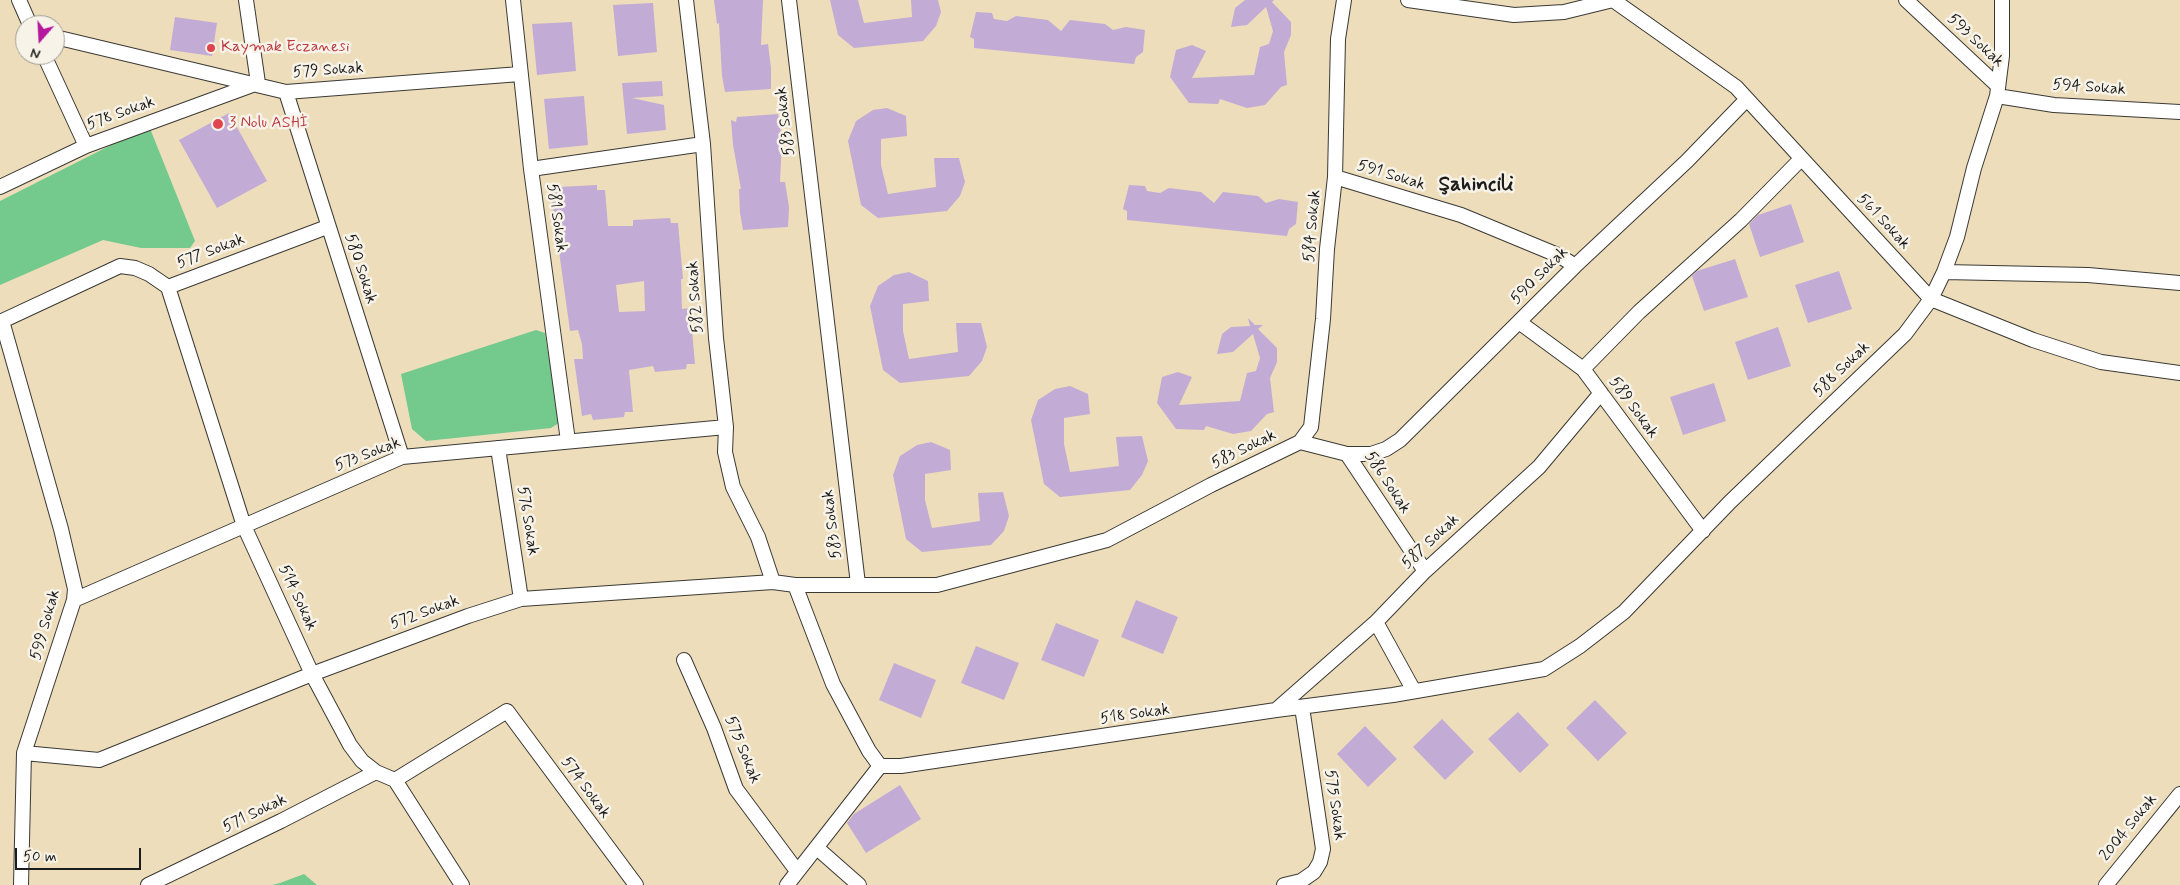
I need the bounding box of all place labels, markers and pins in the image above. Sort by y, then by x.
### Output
place label: Kaymak Eczanesi [221,38,350,58]
marker: Kaymak Eczanesi [205,42,217,54]
place label: 3 Nolu ASHİ [229,114,308,134]
marker: 3 Nolu ASHİ [211,117,225,131]

